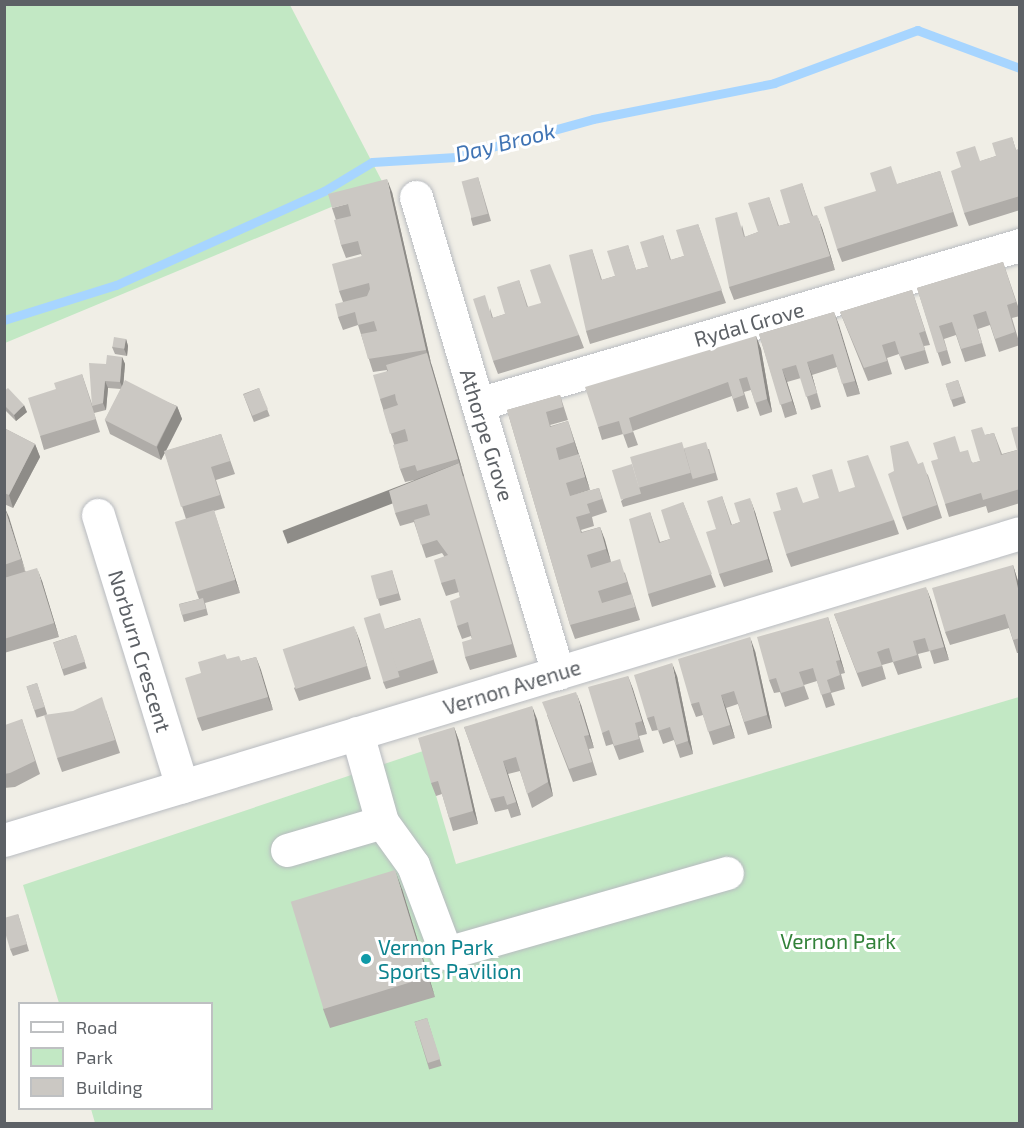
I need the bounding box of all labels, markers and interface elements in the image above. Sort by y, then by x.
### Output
water label: Day Brook [452,117,558,167]
street label: Rydal Grove [691,296,807,352]
street label: Athorpe Grove [455,366,519,504]
street label: Norburn Crescent [103,567,177,735]
street label: Vernon Avenue [440,654,584,720]
park label: Vernon Park [780,928,896,954]
place label: Vernon Park Sports Pavilion [378,934,521,984]
marker: Vernon Park Sports Pavilion [359,952,373,966]
legend [18,1002,213,1110]
text: Road [76,1016,117,1038]
text: Park [76,1046,113,1068]
text: Building [76,1076,143,1098]

